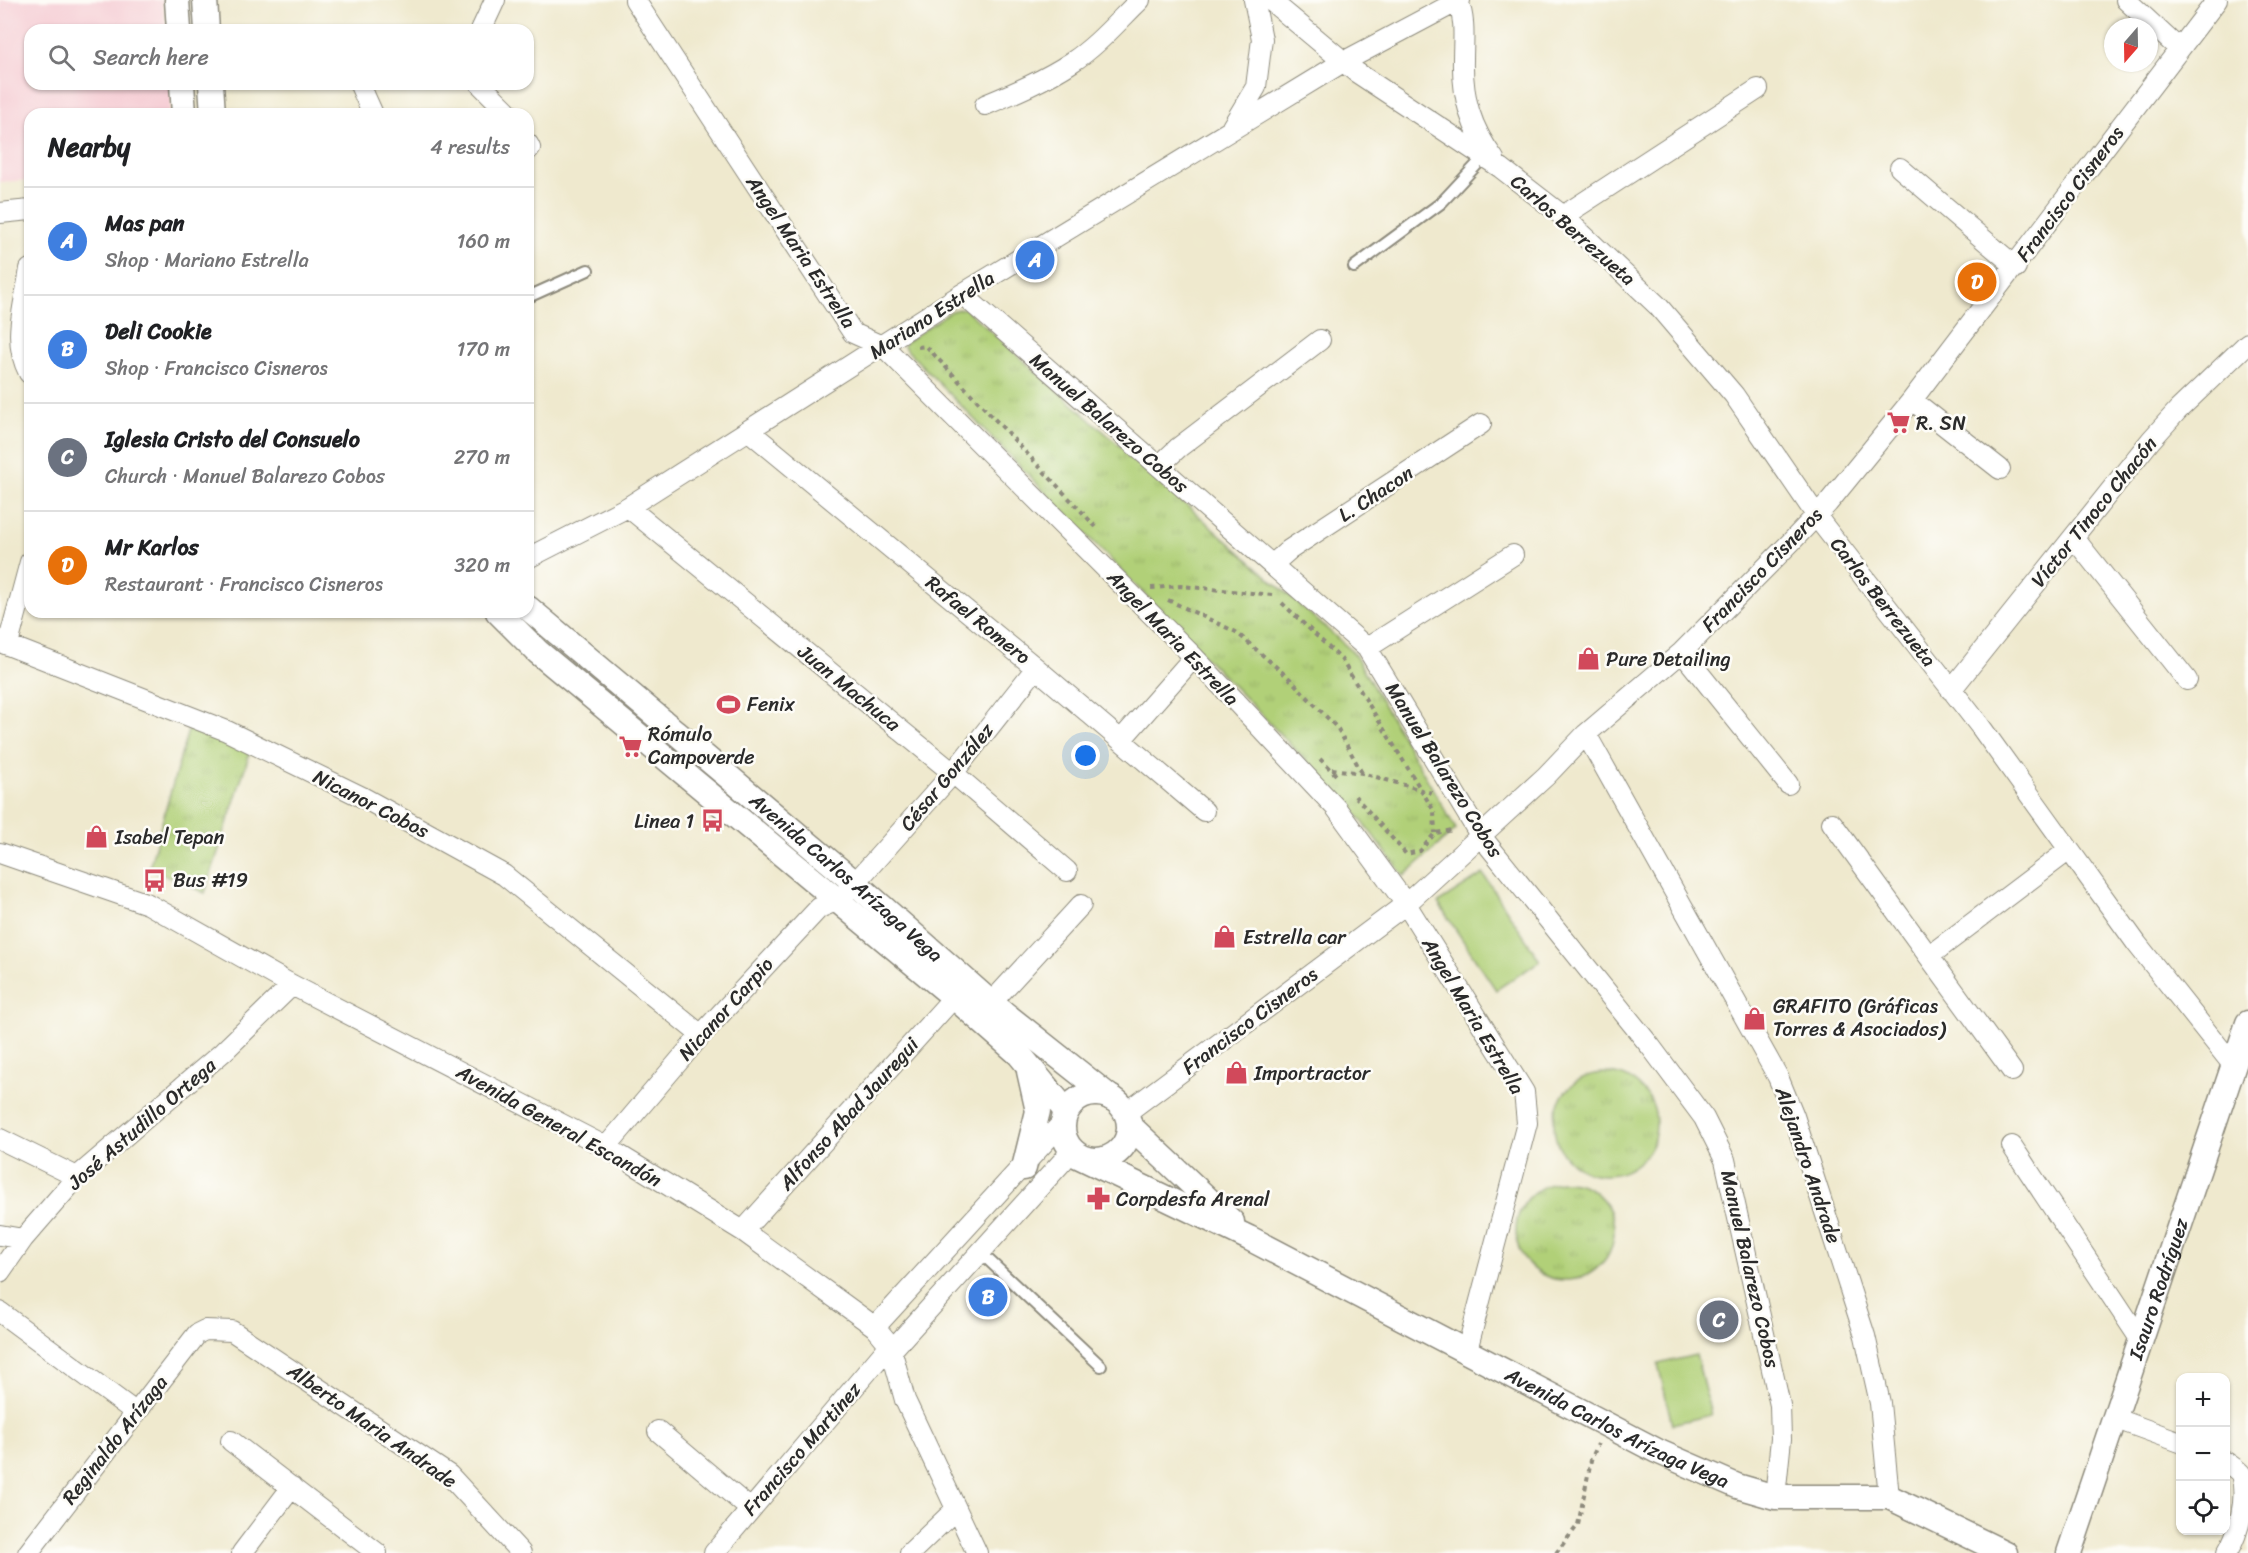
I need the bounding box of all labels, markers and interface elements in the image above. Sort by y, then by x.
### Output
north arrow [2104,18,2158,72]
search box [24,24,534,90]
text: Search here [93,38,209,77]
icon: search [45,41,78,74]
street label: Francisco Cisneros [2007,118,2134,270]
text: Nearby [48,124,130,170]
text: 4 results [430,130,510,165]
street label: Carlos Berrezueta [1502,165,1644,295]
street label: Angel Maria Estrella [736,167,865,336]
text: Mas pan [105,204,184,243]
text: A [61,224,74,259]
text: 160 m [457,224,510,259]
pin: A [1016,238,1054,282]
text: Shop · Mariano Estrella [105,243,309,278]
pin: D [1958,260,1996,304]
street label: Mariano Estrella [862,261,1002,369]
text: Deli Cookie [105,312,212,351]
text: B [61,332,74,367]
text: 170 m [457,332,510,367]
street label: Manuel Balarezo Cobos [1021,344,1197,503]
text: Shop · Francisco Cisneros [105,351,328,386]
place label: R. SN [1916,406,1966,441]
supermarket icon: R. SN [1885,410,1911,436]
text: Iglesia Cristo del Consuelo [105,420,360,459]
street label: Víctor Tinoco Chacón [2022,428,2166,595]
text: C [61,440,74,475]
text: 270 m [454,440,510,475]
street label: L. Chacon [1331,456,1421,532]
text: Church · Manuel Balarezo Cobos [105,459,385,494]
street label: Francisco Cisneros [1693,499,1832,641]
text: Mr Karlos [105,528,199,567]
street label: Carlos Berrezueta [1821,529,1945,675]
text: D [62,548,73,583]
text: 320 m [454,548,510,583]
street label: Angel Maria Estrella [1098,561,1248,714]
street label: Rafael Romero [917,566,1039,674]
text: Restaurant · Francisco Cisneros [105,567,383,602]
street label: Juan Machuca [789,635,909,741]
place label: Pure Detailing [1606,642,1731,677]
shop icon: Pure Detailing [1575,646,1601,672]
street label: Manuel Balarezo Cobos [1376,675,1513,866]
place label: Fenix [747,687,795,722]
sports icon: Fenix [716,691,742,717]
street label: César González [891,714,1004,839]
place label: Rómulo Campoverde [648,717,755,775]
supermarket icon: Rómulo Campoverde [617,733,643,759]
your location [1071,741,1100,770]
street label: Nicanor Cobos [307,760,436,849]
street label: Avenida Carlos Arízaga Vega [741,783,951,971]
place label: Linea 1 [634,804,694,839]
bus stop icon: Linea 1 [699,808,725,834]
place label: Isabel Tepan [114,820,225,855]
shop icon: Isabel Tepan [84,824,110,850]
place label: Bus #19 [173,863,248,898]
bus stop icon: Bus #19 [142,867,168,893]
place label: Estrella car [1243,920,1347,955]
shop icon: Estrella car [1212,924,1238,950]
street label: Angel Maria Estrella [1411,930,1534,1102]
street label: Nicanor Carpio [669,949,783,1069]
street label: Francisco Cisneros [1174,957,1326,1084]
place label: GRAFITO (Gráficas Torres & Asociados) [1773,989,1946,1047]
shop icon: GRAFITO (Gráficas Torres & Asociados) [1742,1005,1768,1031]
street label: Alfonso Abad Jauregui [769,1028,929,1200]
street label: José Astudillo Ortega [59,1048,225,1200]
street label: Avenida General Escandón [449,1054,668,1197]
place label: Importractor [1253,1056,1372,1091]
shop icon: Importractor [1223,1060,1249,1086]
street label: Alejandro Andrade [1764,1081,1851,1248]
street label: Manuel Balarezo Cobos [1716,1168,1784,1370]
place label: Corpdesfa Arenal [1116,1182,1271,1217]
pharmacy icon: Corpdesfa Arenal [1085,1186,1111,1212]
street label: Isauro Rodríguez [2118,1213,2199,1365]
pin: B [968,1274,1008,1320]
pin: C [1700,1298,1738,1342]
street label: Alberto Maria Andrade [279,1353,464,1498]
street label: Avenida Carlos Arízaga Vega [1498,1357,1735,1498]
street label: Reginaldo Arízaga [53,1367,177,1513]
map controls [2176,1373,2230,1535]
button: + [2176,1373,2230,1427]
street label: Francisco Martinez [734,1374,871,1524]
button: − [2176,1427,2230,1481]
button: locate [2176,1481,2230,1535]

